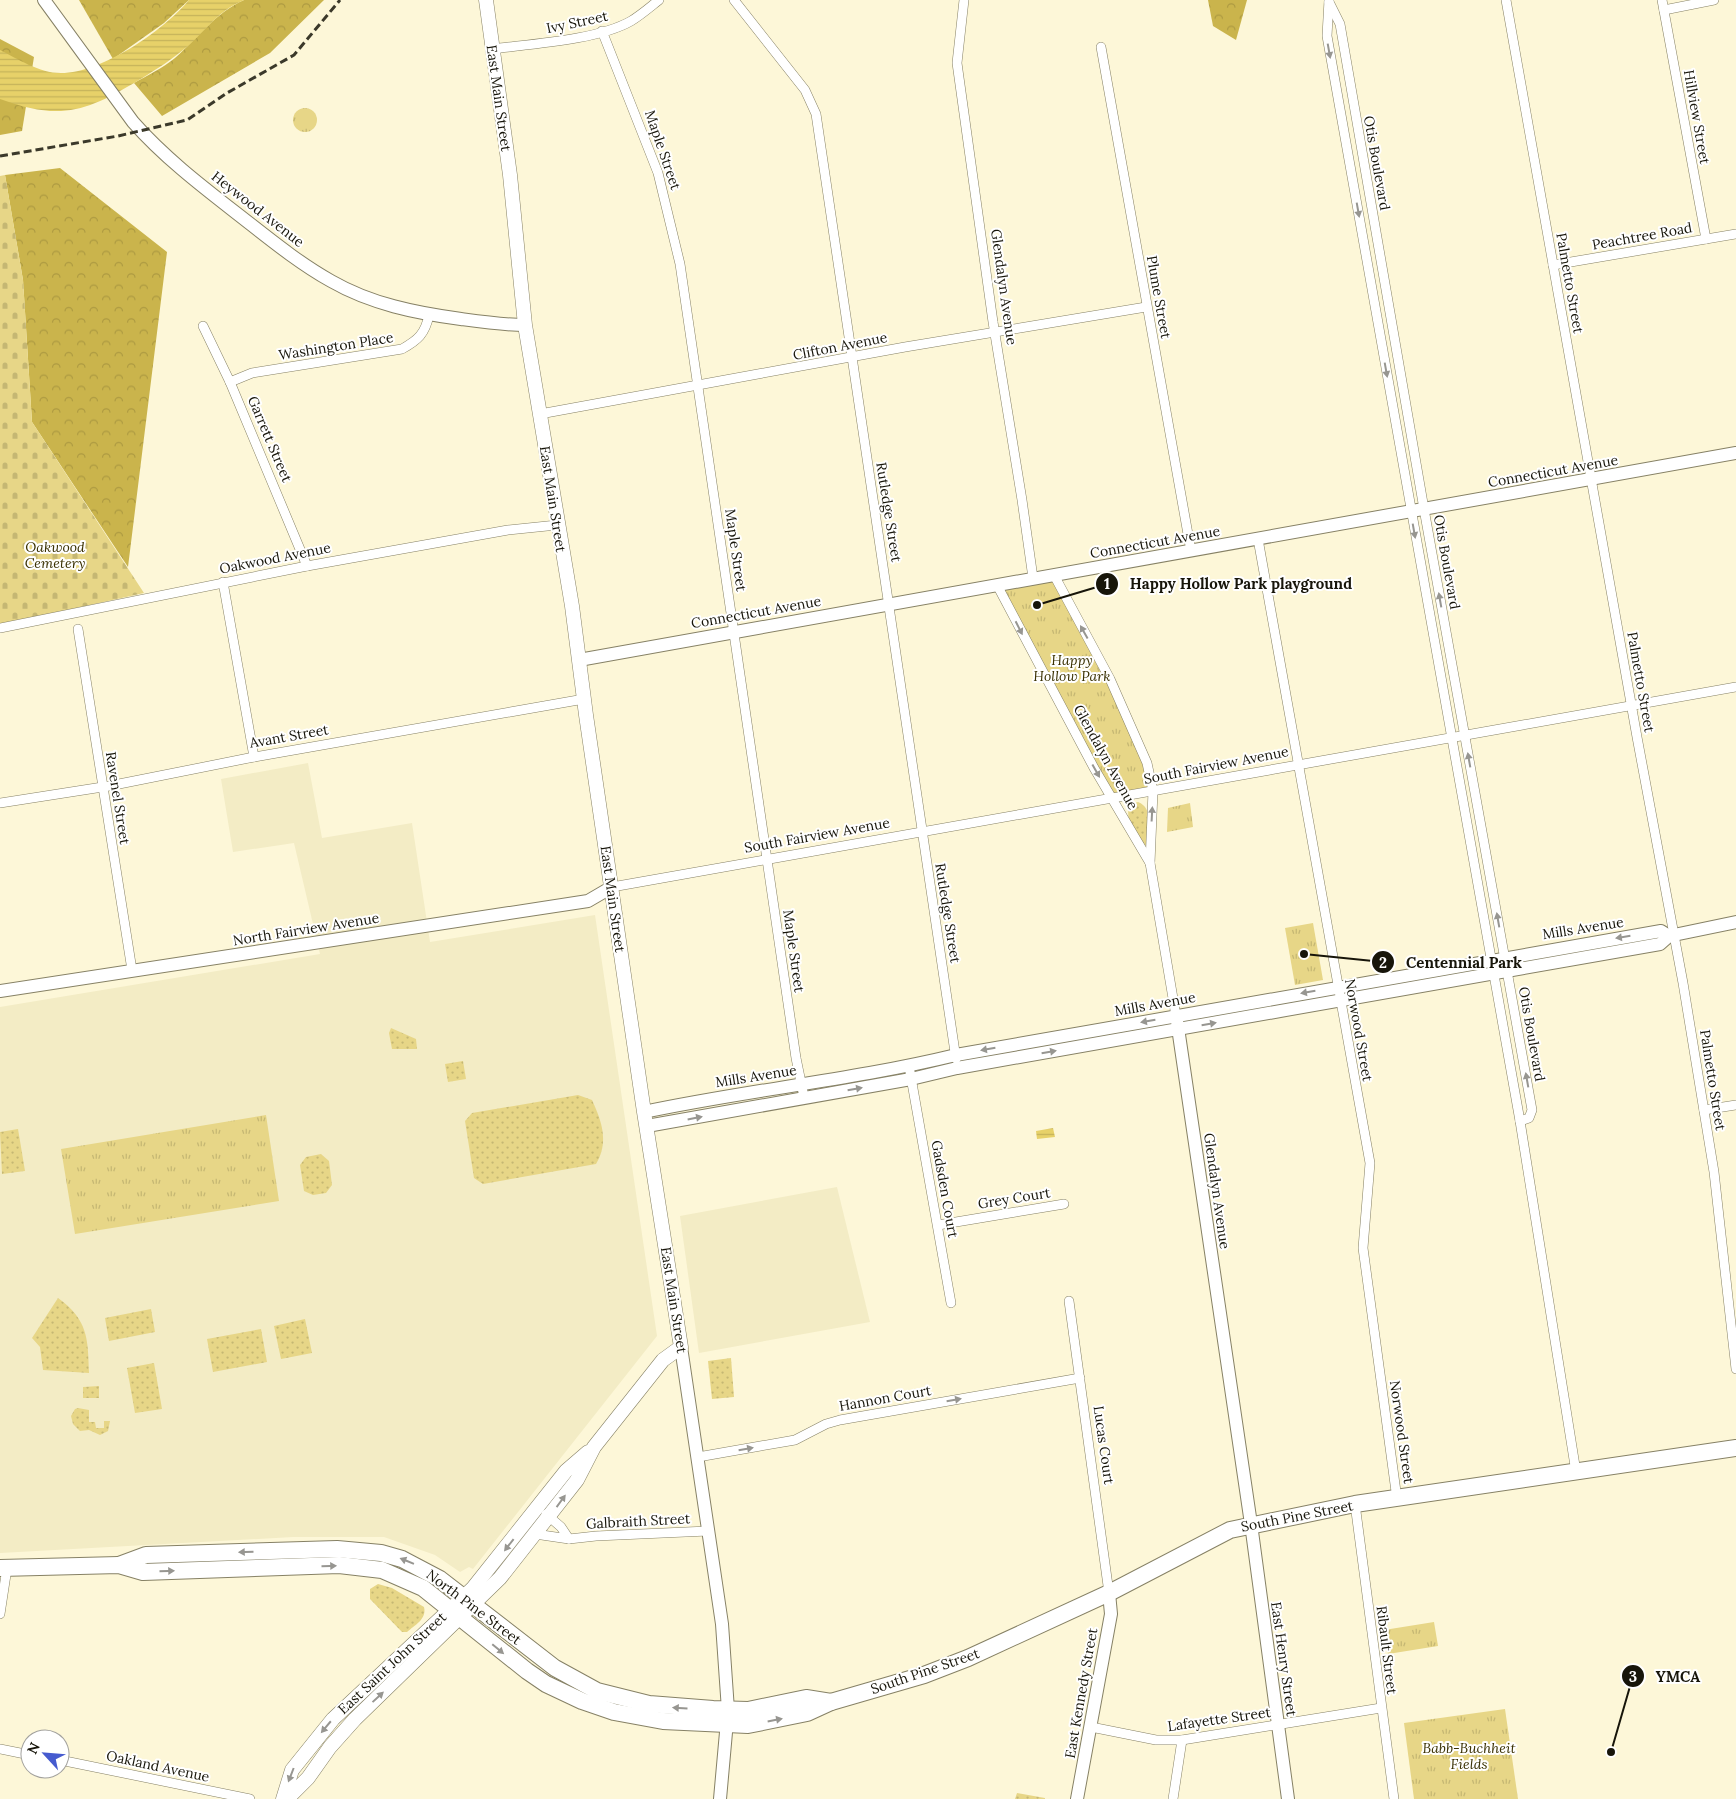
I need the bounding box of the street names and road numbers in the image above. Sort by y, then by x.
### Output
street label: Ivy Street [545,7,610,37]
street label: East Main Street [483,44,515,153]
street label: Hillview Street [1680,68,1714,166]
street label: Maple Street [641,108,685,193]
street label: Otis Boulevard [1360,114,1394,212]
street label: Heywood Avenue [208,167,308,251]
street label: Peachtree Road [1590,218,1694,254]
street label: Glendalyn Avenue [987,228,1021,347]
street label: Palmetto Street [1552,231,1588,335]
street label: Plume Street [1143,254,1175,341]
street label: Washington Place [277,328,395,364]
street label: Clifton Avenue [791,328,889,364]
street label: Garrett Street [244,393,296,485]
street label: East Main Street [536,445,570,554]
street label: Connecticut Avenue [1487,451,1620,491]
street label: Rutledge Street [872,461,906,564]
street label: Maple Street [721,508,751,593]
street label: Otis Boulevard [1430,513,1464,611]
street label: Connecticut Avenue [1089,522,1222,562]
street label: Oakwood Avenue [218,538,333,578]
street label: Connecticut Avenue [690,592,823,632]
street label: Palmetto Street [1623,630,1659,734]
street label: Glendalyn Avenue [1070,701,1142,813]
street label: Avant Street [247,720,330,752]
street label: South Fairview Avenue [1142,742,1290,788]
street label: Ravenel Street [102,750,134,846]
street label: South Fairview Avenue [743,813,892,857]
street label: East Main Street [597,845,629,954]
street label: Rutledge Street [931,862,965,965]
street label: North Fairview Avenue [232,908,381,949]
street label: Maple Street [779,909,809,994]
street label: Mills Avenue [1541,913,1625,943]
street label: Norwood Street [1341,977,1377,1083]
street label: Otis Boulevard [1515,985,1549,1083]
street label: Mills Avenue [1113,988,1197,1020]
street label: Palmetto Street [1696,1028,1730,1132]
street label: Mills Avenue [714,1061,798,1091]
street label: Glendalyn Avenue [1200,1132,1234,1251]
street label: Gadsden Court [928,1139,963,1240]
street label: Grey Court [976,1183,1052,1213]
street label: East Main Street [657,1246,691,1355]
street label: Norwood Street [1386,1379,1418,1485]
street label: Hannon Court [837,1381,933,1415]
street label: Lucas Court [1090,1405,1119,1486]
street label: South Pine Street [1239,1496,1355,1536]
street label: Galbraith Street [585,1509,691,1533]
street label: North Pine Street [423,1565,525,1649]
street label: East Henry Street [1267,1601,1301,1718]
street label: Ribault Street [1373,1605,1401,1696]
street label: East Saint John Street [334,1608,450,1718]
street label: East Kennedy Street [1061,1626,1101,1760]
street label: South Pine Street [868,1644,982,1698]
street label: Lafayette Street [1166,1703,1272,1735]
street label: Oakland Avenue [105,1746,212,1786]

